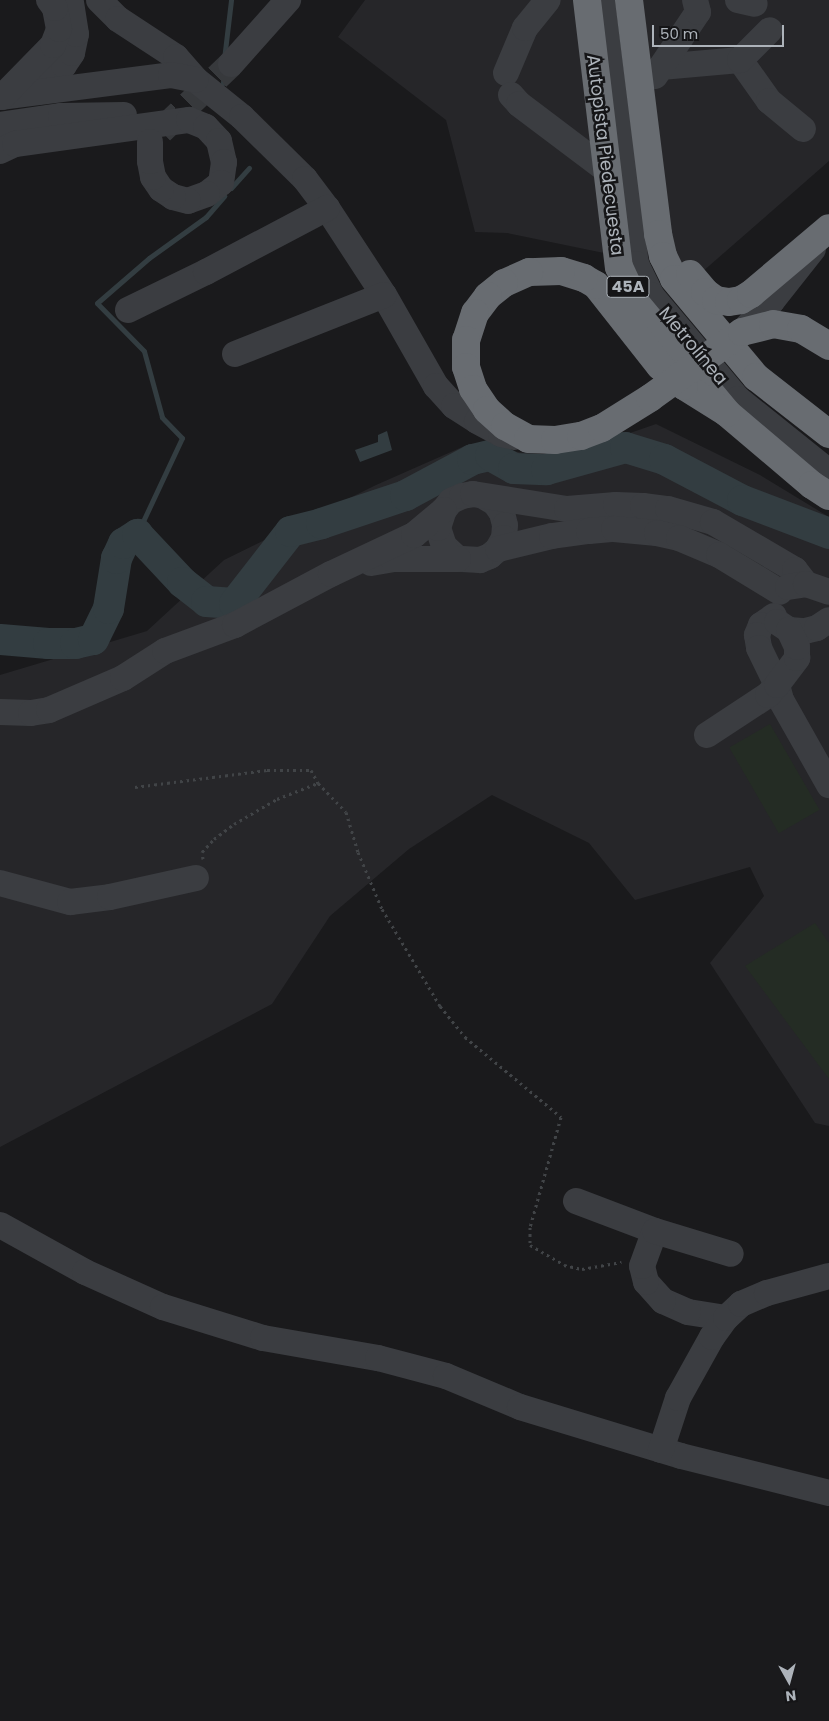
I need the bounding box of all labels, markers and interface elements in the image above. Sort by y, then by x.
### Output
scale bar [654,15,786,47]
text: 50 m [660,23,698,44]
street label: Autopista Piedecuesta [582,53,628,257]
road number: 45A [606,274,650,300]
street label: Metrolínea [654,303,732,389]
north arrow [764,1656,814,1706]
text: N [784,1685,797,1706]

